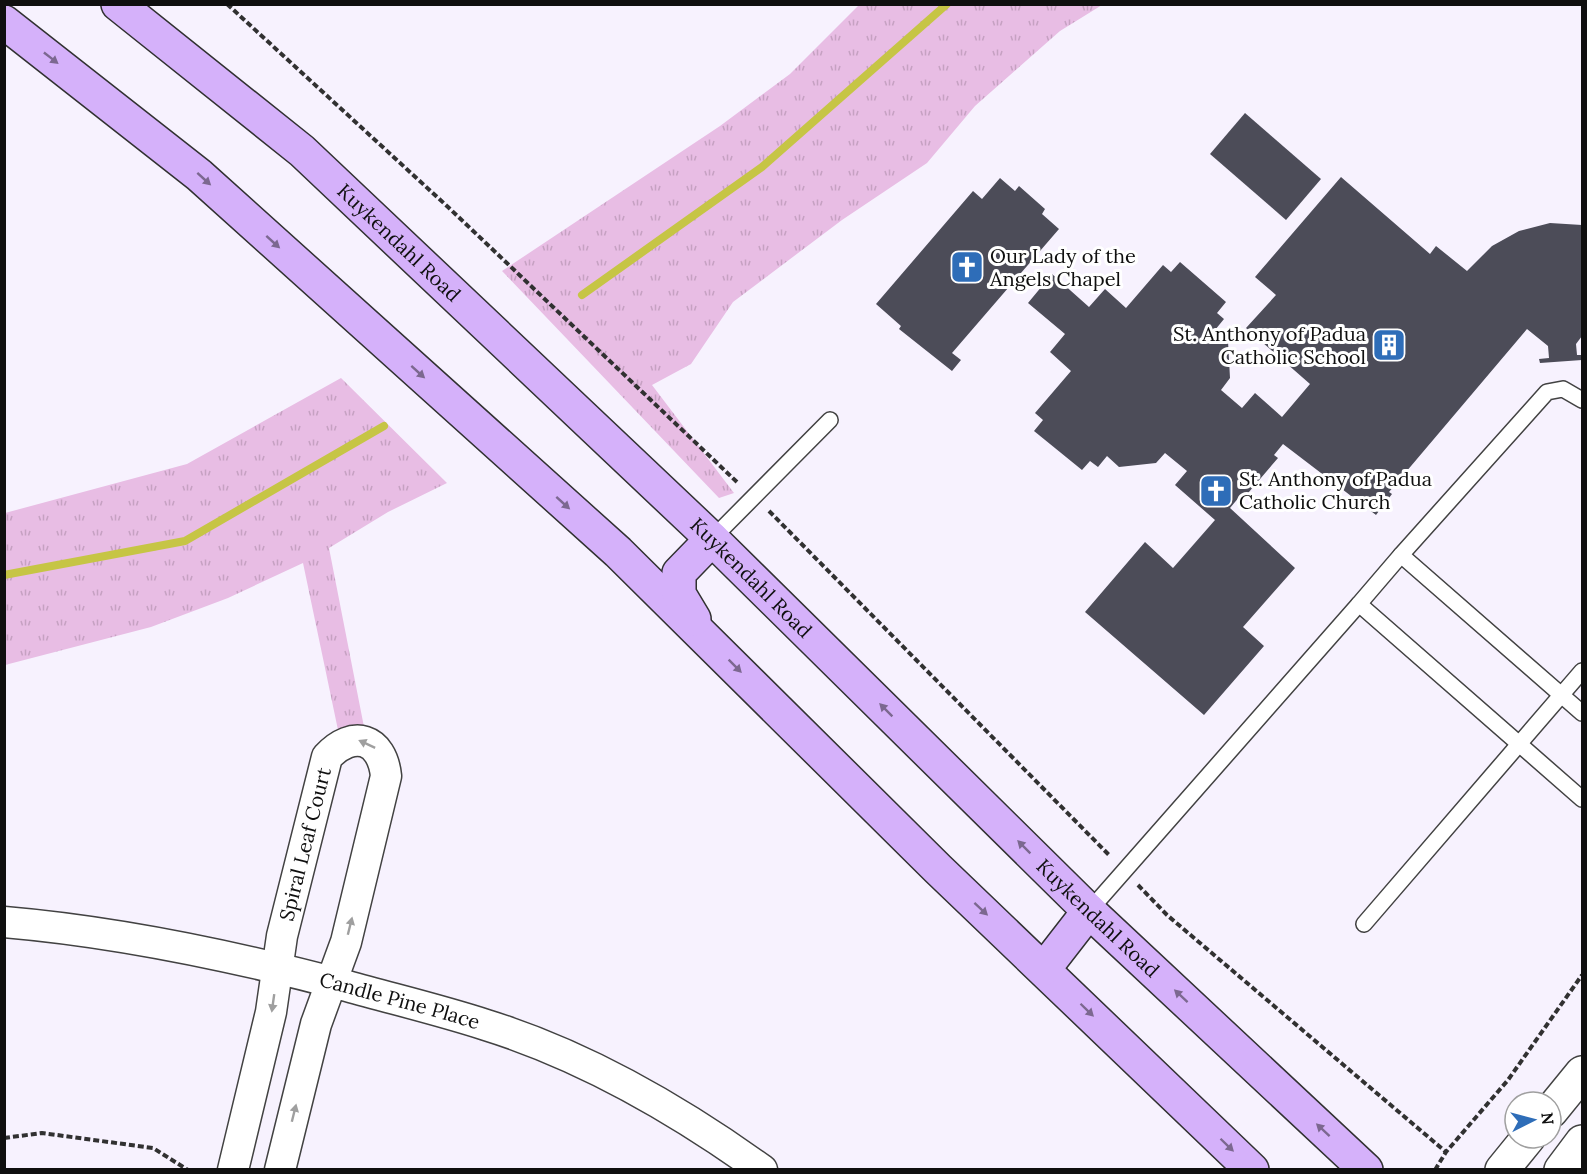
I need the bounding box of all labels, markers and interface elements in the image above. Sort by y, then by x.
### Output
one-way arrow [43,52,58,64]
one-way arrow [196,172,211,185]
street label: Kuykendahl Road [332,178,466,307]
one-way arrow [265,235,280,248]
place label: Our Lady of the Angels Chapel [989,243,1136,291]
church icon: Our Lady of the Angels Chapel [949,249,985,285]
place label: St. Anthony of Padua Catholic School [1173,321,1366,369]
building icon: St. Anthony of Padua Catholic School [1371,327,1407,363]
one-way arrow [410,365,425,378]
place label: St. Anthony of Padua Catholic Church [1239,466,1432,514]
church icon: St. Anthony of Padua Catholic Church [1198,473,1234,509]
one-way arrow [555,496,570,509]
street label: Kuykendahl Road [685,512,818,643]
one-way arrow [727,659,742,673]
one-way arrow [879,704,893,718]
one-way arrow [358,740,376,750]
street label: Spiral Leaf Court [273,764,336,923]
one-way arrow [1018,841,1032,855]
street label: Kuykendahl Road [1031,853,1165,982]
one-way arrow [973,902,988,916]
one-way arrow [345,917,355,936]
street label: Candle Pine Place [317,966,483,1034]
one-way arrow [1174,990,1188,1004]
one-way arrow [268,994,277,1013]
one-way arrow [1079,1002,1093,1016]
north arrow [1503,1090,1563,1150]
one-way arrow [289,1104,299,1122]
text: N [1537,1111,1559,1126]
one-way arrow [1316,1123,1330,1137]
one-way arrow [1219,1138,1233,1152]

